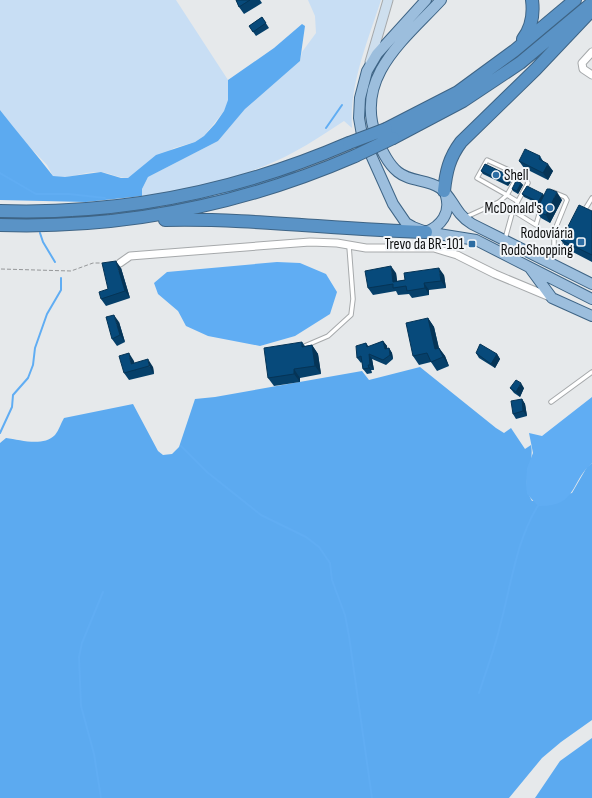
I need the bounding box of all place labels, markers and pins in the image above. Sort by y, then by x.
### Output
place label: Shell [504,166,528,185]
marker: Shell [491,170,501,180]
place label: McDonald's [485,199,542,218]
marker: McDonald's [545,203,555,213]
place label: Rodoviária RodoShopping [501,224,573,260]
place label: Trevo da BR-101 [384,235,465,254]
marker: Rodoviária RodoShopping [576,237,586,247]
marker: Trevo da BR-101 [467,239,477,249]

